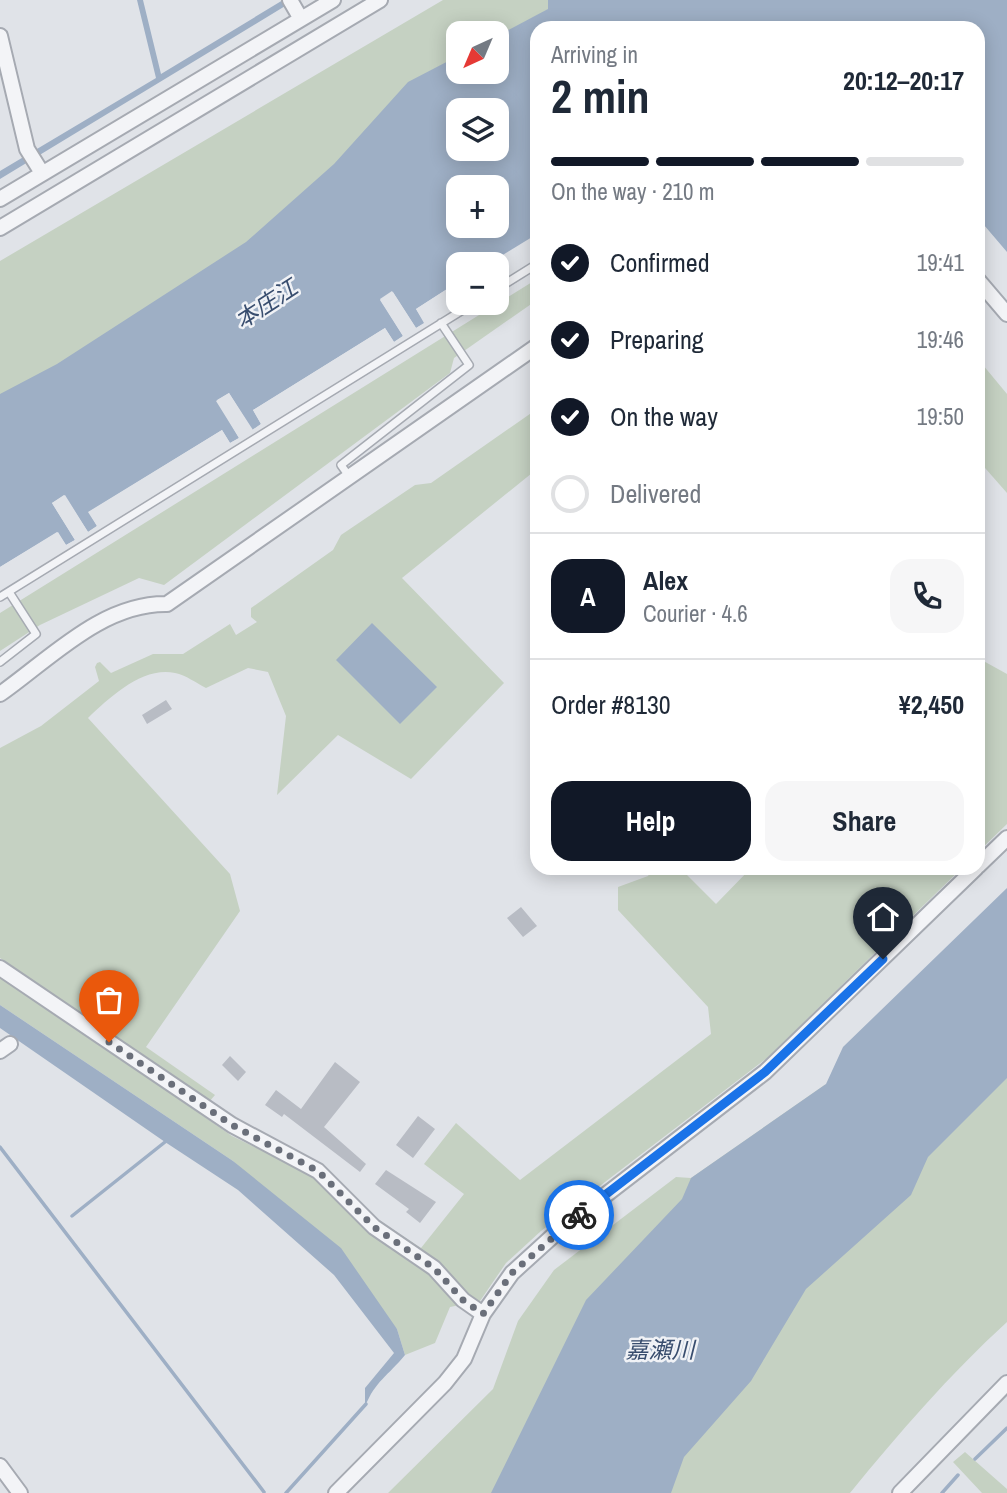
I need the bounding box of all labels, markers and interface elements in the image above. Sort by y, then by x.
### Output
north arrow [446,21,509,84]
map controls [446,21,509,315]
text: Arriving in [551,39,638,70]
text: 20:12–20:17 [843,63,964,98]
text: 2 min [551,65,650,127]
button: layers [446,98,509,161]
button: + [446,175,509,238]
text: On the way · 210 m [551,176,715,207]
icon: check [551,244,589,282]
text: Confirmed [610,245,710,280]
text: 19:41 [917,247,964,278]
button: − [446,252,509,315]
water label: 本庄江 [228,270,306,335]
icon: check [551,321,589,359]
text: Preparing [610,322,704,357]
text: 19:46 [917,324,964,355]
icon: check [551,398,589,436]
text: On the way [610,399,718,434]
text: 19:50 [917,401,964,432]
text: Delivered [610,476,701,511]
button: phone [890,559,964,633]
text: Alex [643,563,688,598]
text: A [580,579,596,614]
text: Courier · 4.6 [643,598,748,629]
text: Order #8130 [551,687,671,722]
text: ¥2,450 [899,687,964,722]
button: Help [551,781,751,861]
button: Share [765,781,964,861]
pin [853,887,913,959]
icon: home [864,898,902,936]
pin [79,970,139,1042]
icon: bag [90,981,128,1019]
courier [544,1180,614,1250]
icon: bike [560,1196,598,1234]
water label: 嘉瀬川 [626,1334,698,1365]

